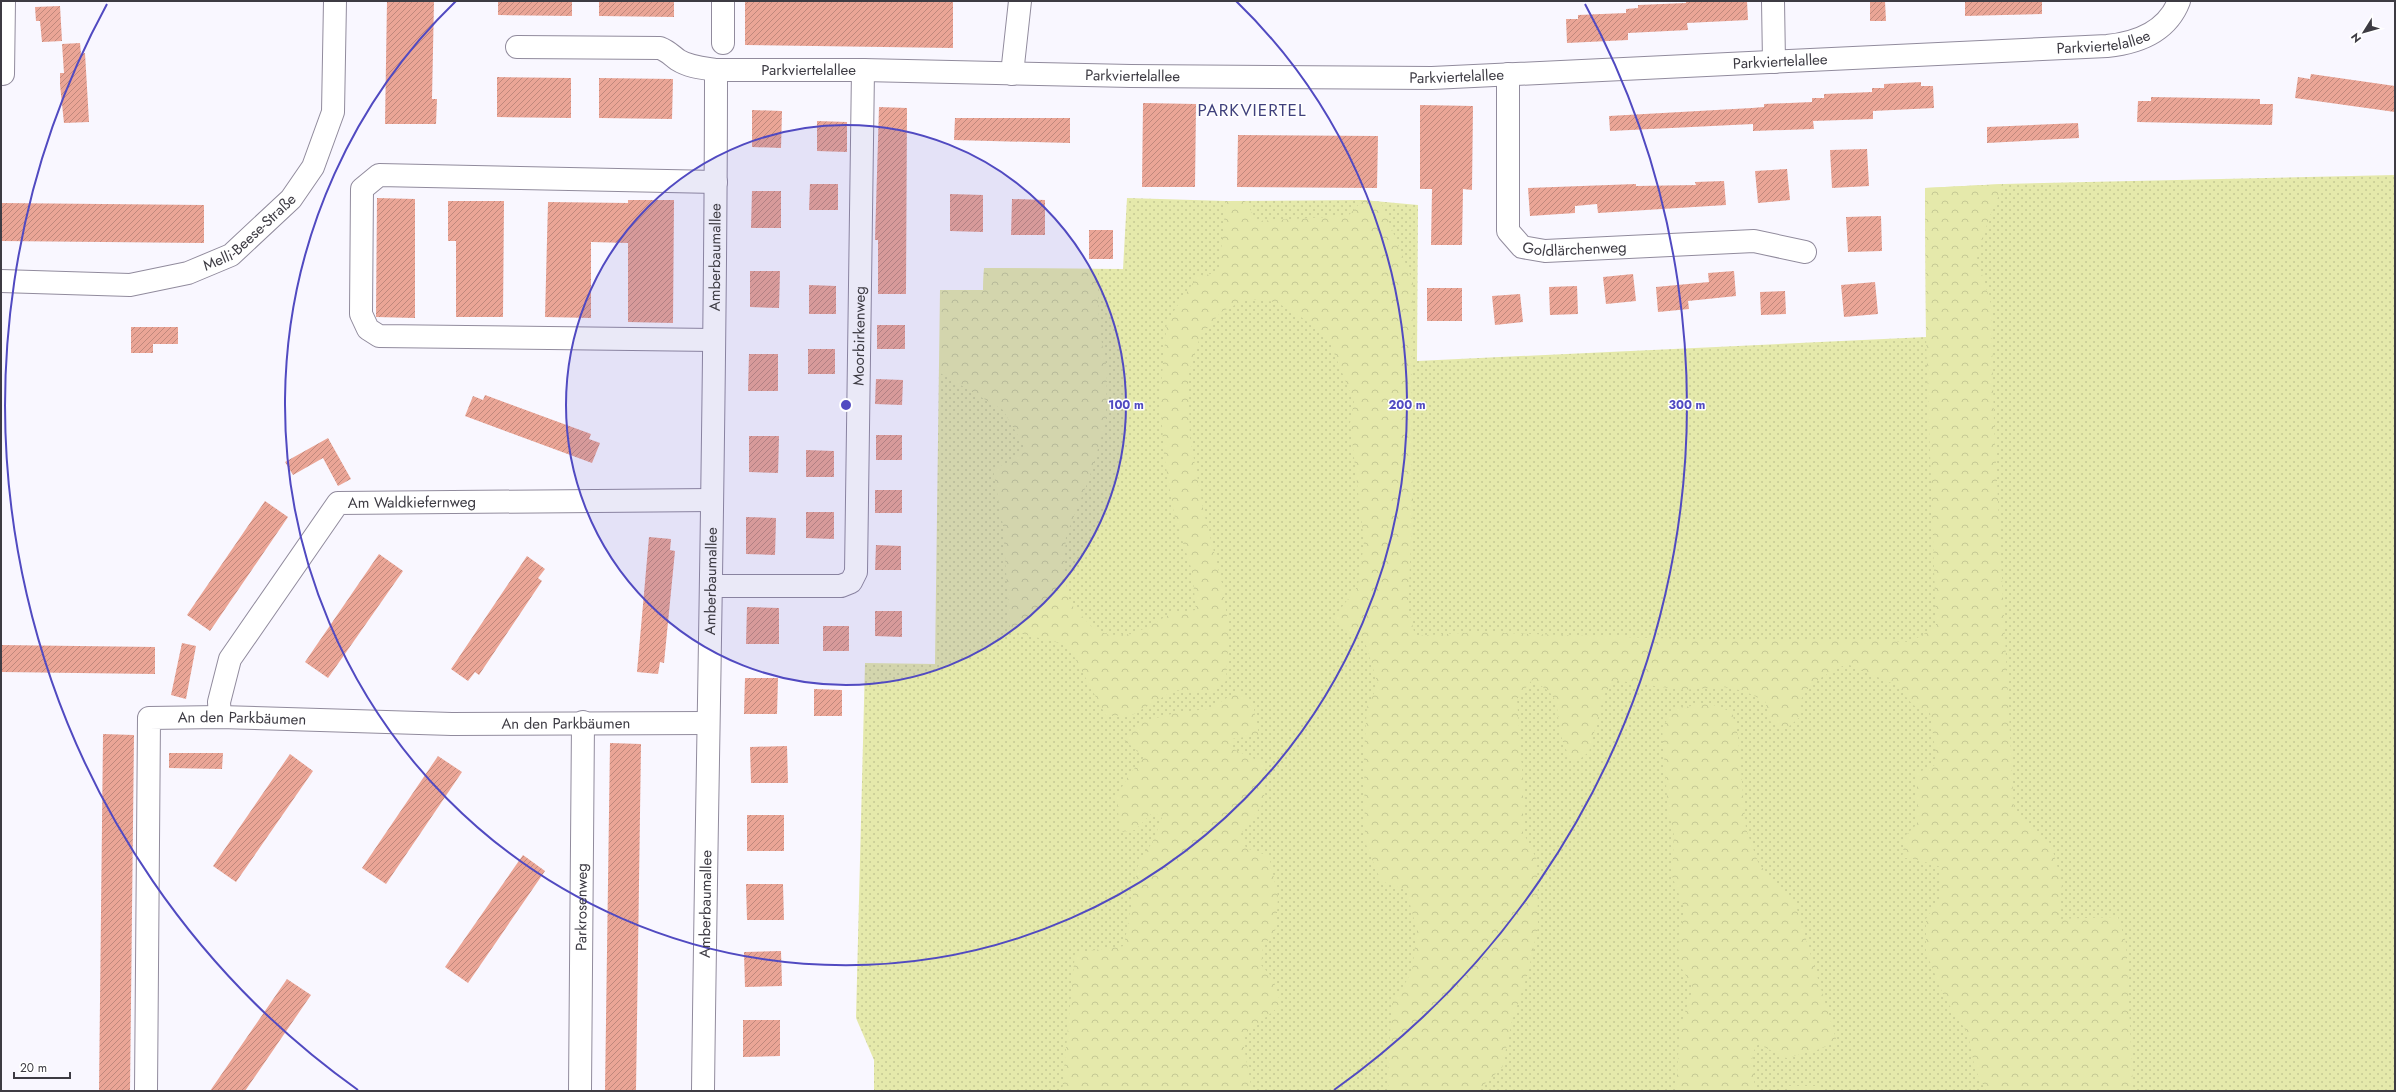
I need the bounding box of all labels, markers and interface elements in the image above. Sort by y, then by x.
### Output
north arrow [2344,12,2384,52]
street label: Parkviertelallee [2056,24,2154,59]
text: N [2347,30,2365,46]
street label: Parkviertelallee [1732,48,1828,75]
street label: Parkviertelallee [761,59,856,81]
street label: Parkviertelallee [1085,64,1180,87]
street label: Parkviertelallee [1409,64,1505,89]
district label: PARKVIERTEL [1197,98,1307,122]
street label: Melli-Beese-Straße [200,188,301,277]
street label: Amberbaumallee [704,203,727,311]
street label: Goldlärchenweg [1521,236,1627,262]
street label: Moorbirkenweg [848,286,871,386]
text: 100 m [1108,396,1144,414]
text: 200 m [1388,396,1426,414]
text: 300 m [1669,396,1706,414]
centre of rings [839,398,853,412]
street label: Am Waldkiefernweg [348,491,476,514]
street label: Amberbaumallee [699,527,723,635]
street label: An den Parkbäumen [177,706,307,731]
street label: An den Parkbäumen [501,712,630,735]
street label: Amberbaumallee [694,850,717,958]
street label: Parkrosenweg [570,863,593,951]
scale bar [14,1054,70,1080]
text: 20 m [20,1059,47,1077]

